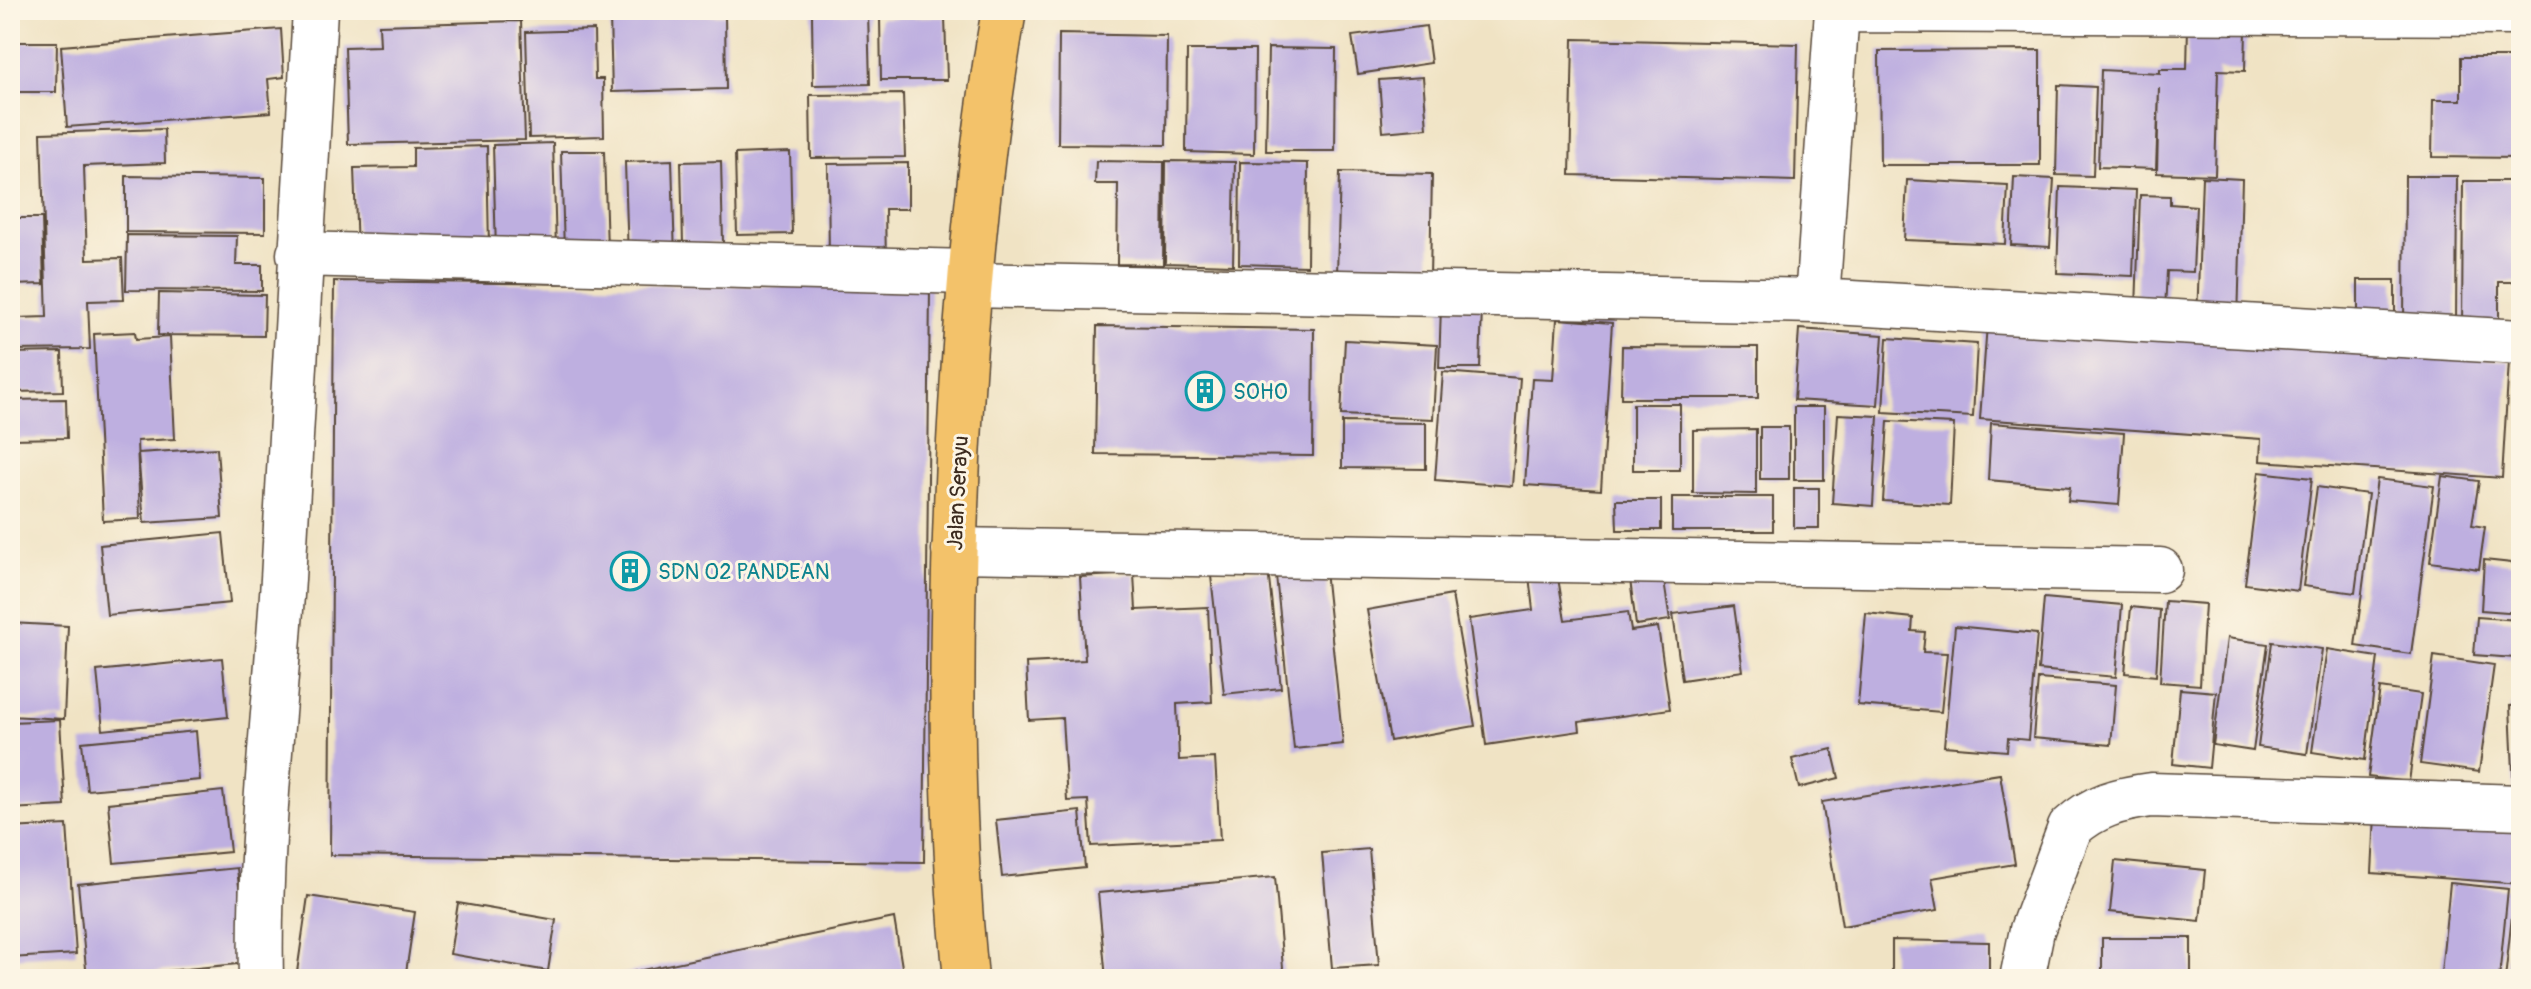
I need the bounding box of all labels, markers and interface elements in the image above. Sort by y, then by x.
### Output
building icon: SOHO [1184,370,1226,412]
place label: SOHO [1233,378,1288,406]
street label: Jalan Serayu [941,435,975,551]
building icon: SDN 02 PANDEAN [609,550,651,592]
place label: SDN 02 PANDEAN [658,558,830,586]

